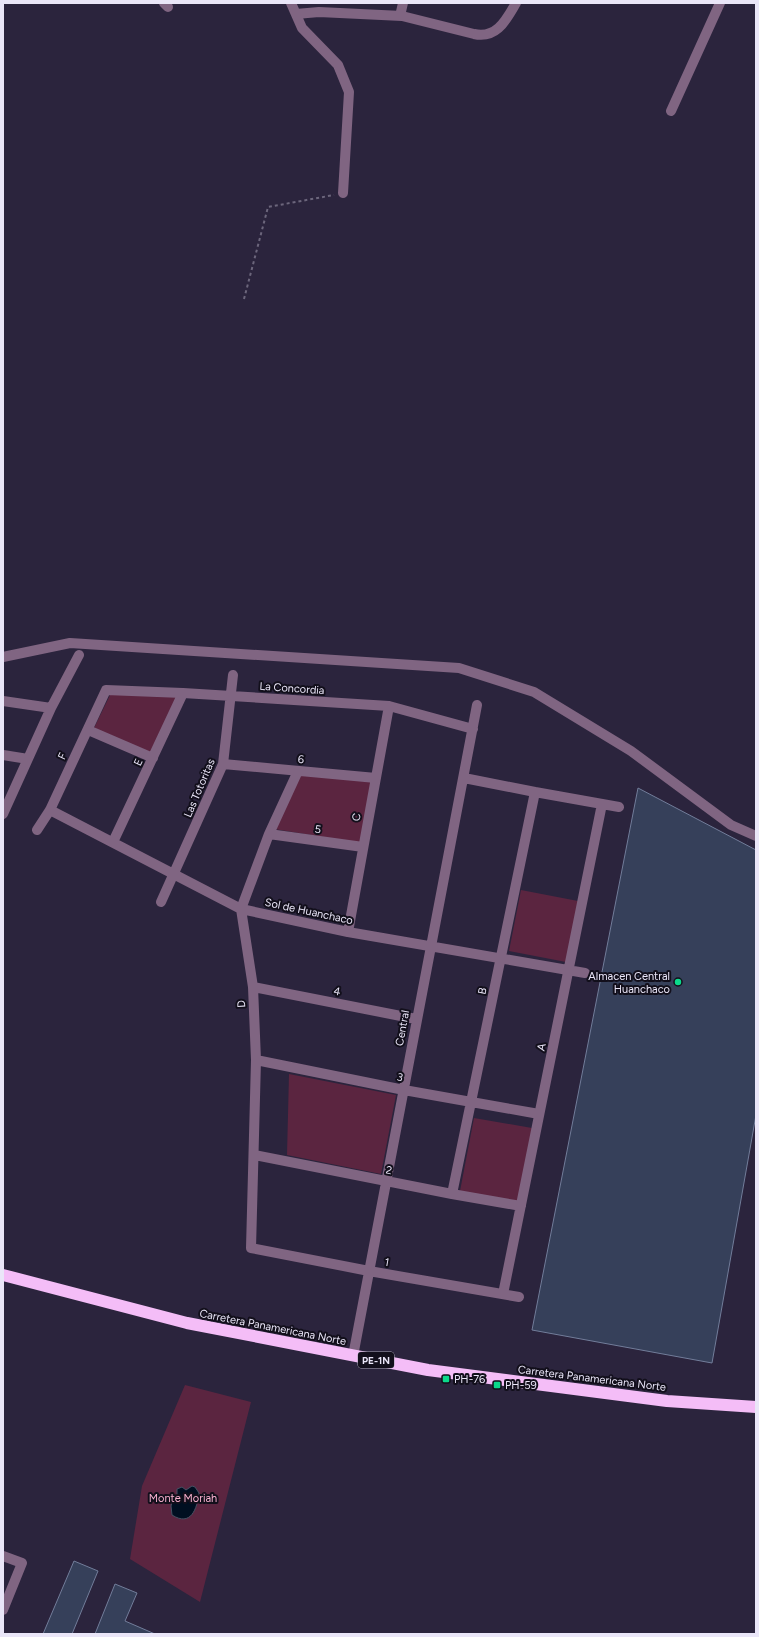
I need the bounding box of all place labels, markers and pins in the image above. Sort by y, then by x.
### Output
place label: Almacen Central Huanchaco [588,970,670,996]
marker: Almacen Central Huanchaco [673,977,683,987]
place label: PH-76 [454,1373,485,1386]
marker: PH-76 [441,1374,451,1384]
place label: PH-59 [505,1379,537,1392]
marker: PH-59 [492,1380,502,1390]

